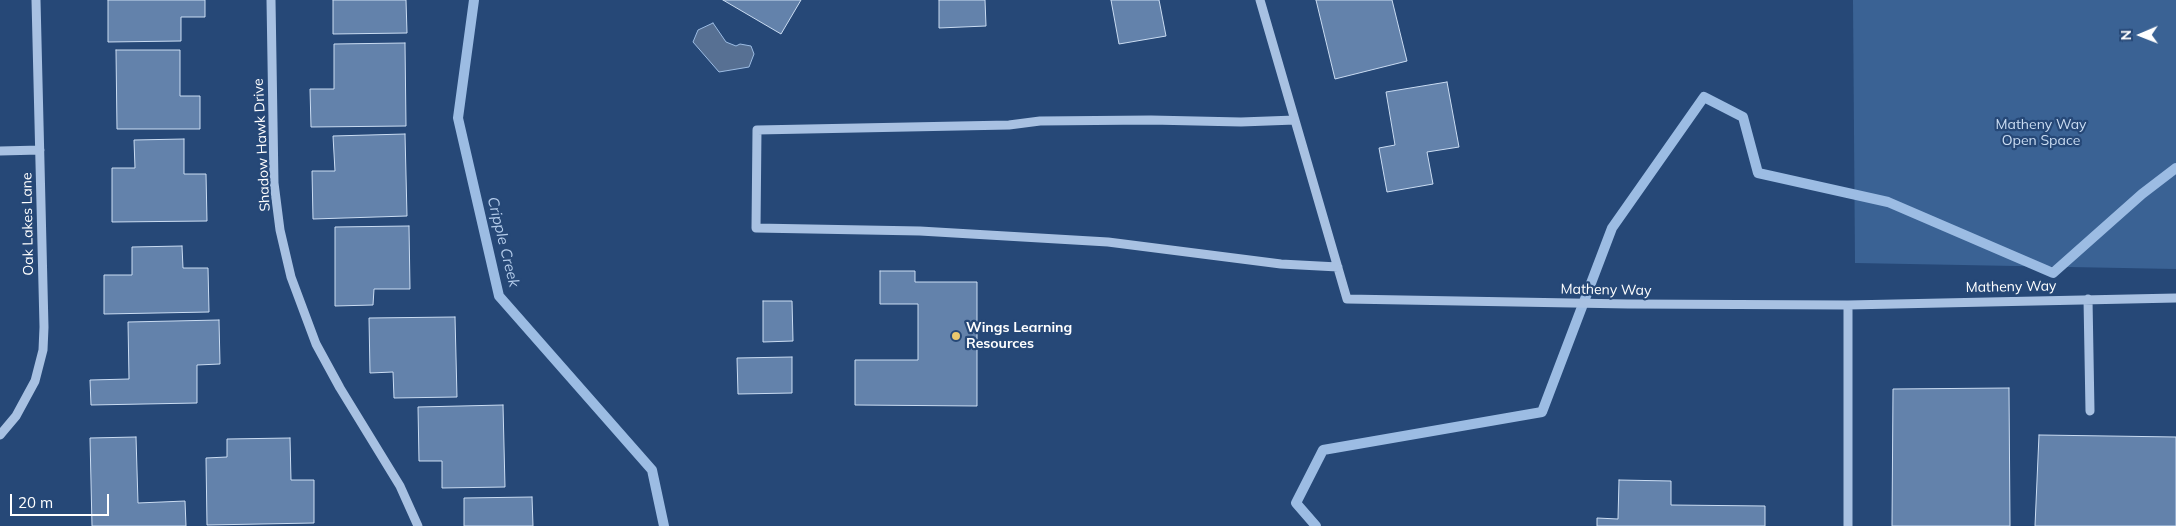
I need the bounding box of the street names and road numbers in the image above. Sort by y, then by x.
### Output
street label: Shadow Hawk Drive [250,78,274,212]
street label: Oak Lakes Lane [19,172,37,276]
street label: Matheny Way [1965,278,2057,296]
street label: Matheny Way [1560,281,1652,299]

